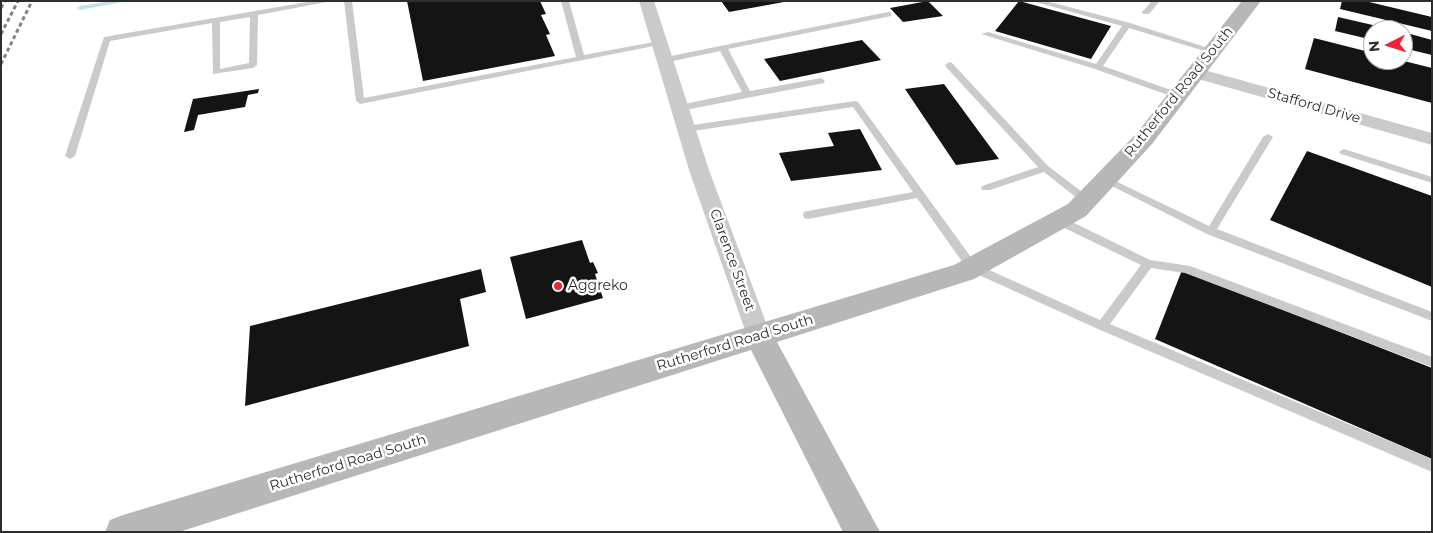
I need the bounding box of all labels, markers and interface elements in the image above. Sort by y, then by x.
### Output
north arrow [1363,20,1413,70]
street label: Rutherford Road South [1121,23,1237,161]
text: N [1365,40,1384,53]
street label: Stafford Drive [1266,85,1362,127]
street label: Clarence Street [706,207,758,313]
place label: Aggreko [568,278,628,294]
marker: Aggreko [552,280,564,292]
street label: Rutherford Road South [655,311,815,375]
street label: Rutherford Road South [268,431,428,495]

